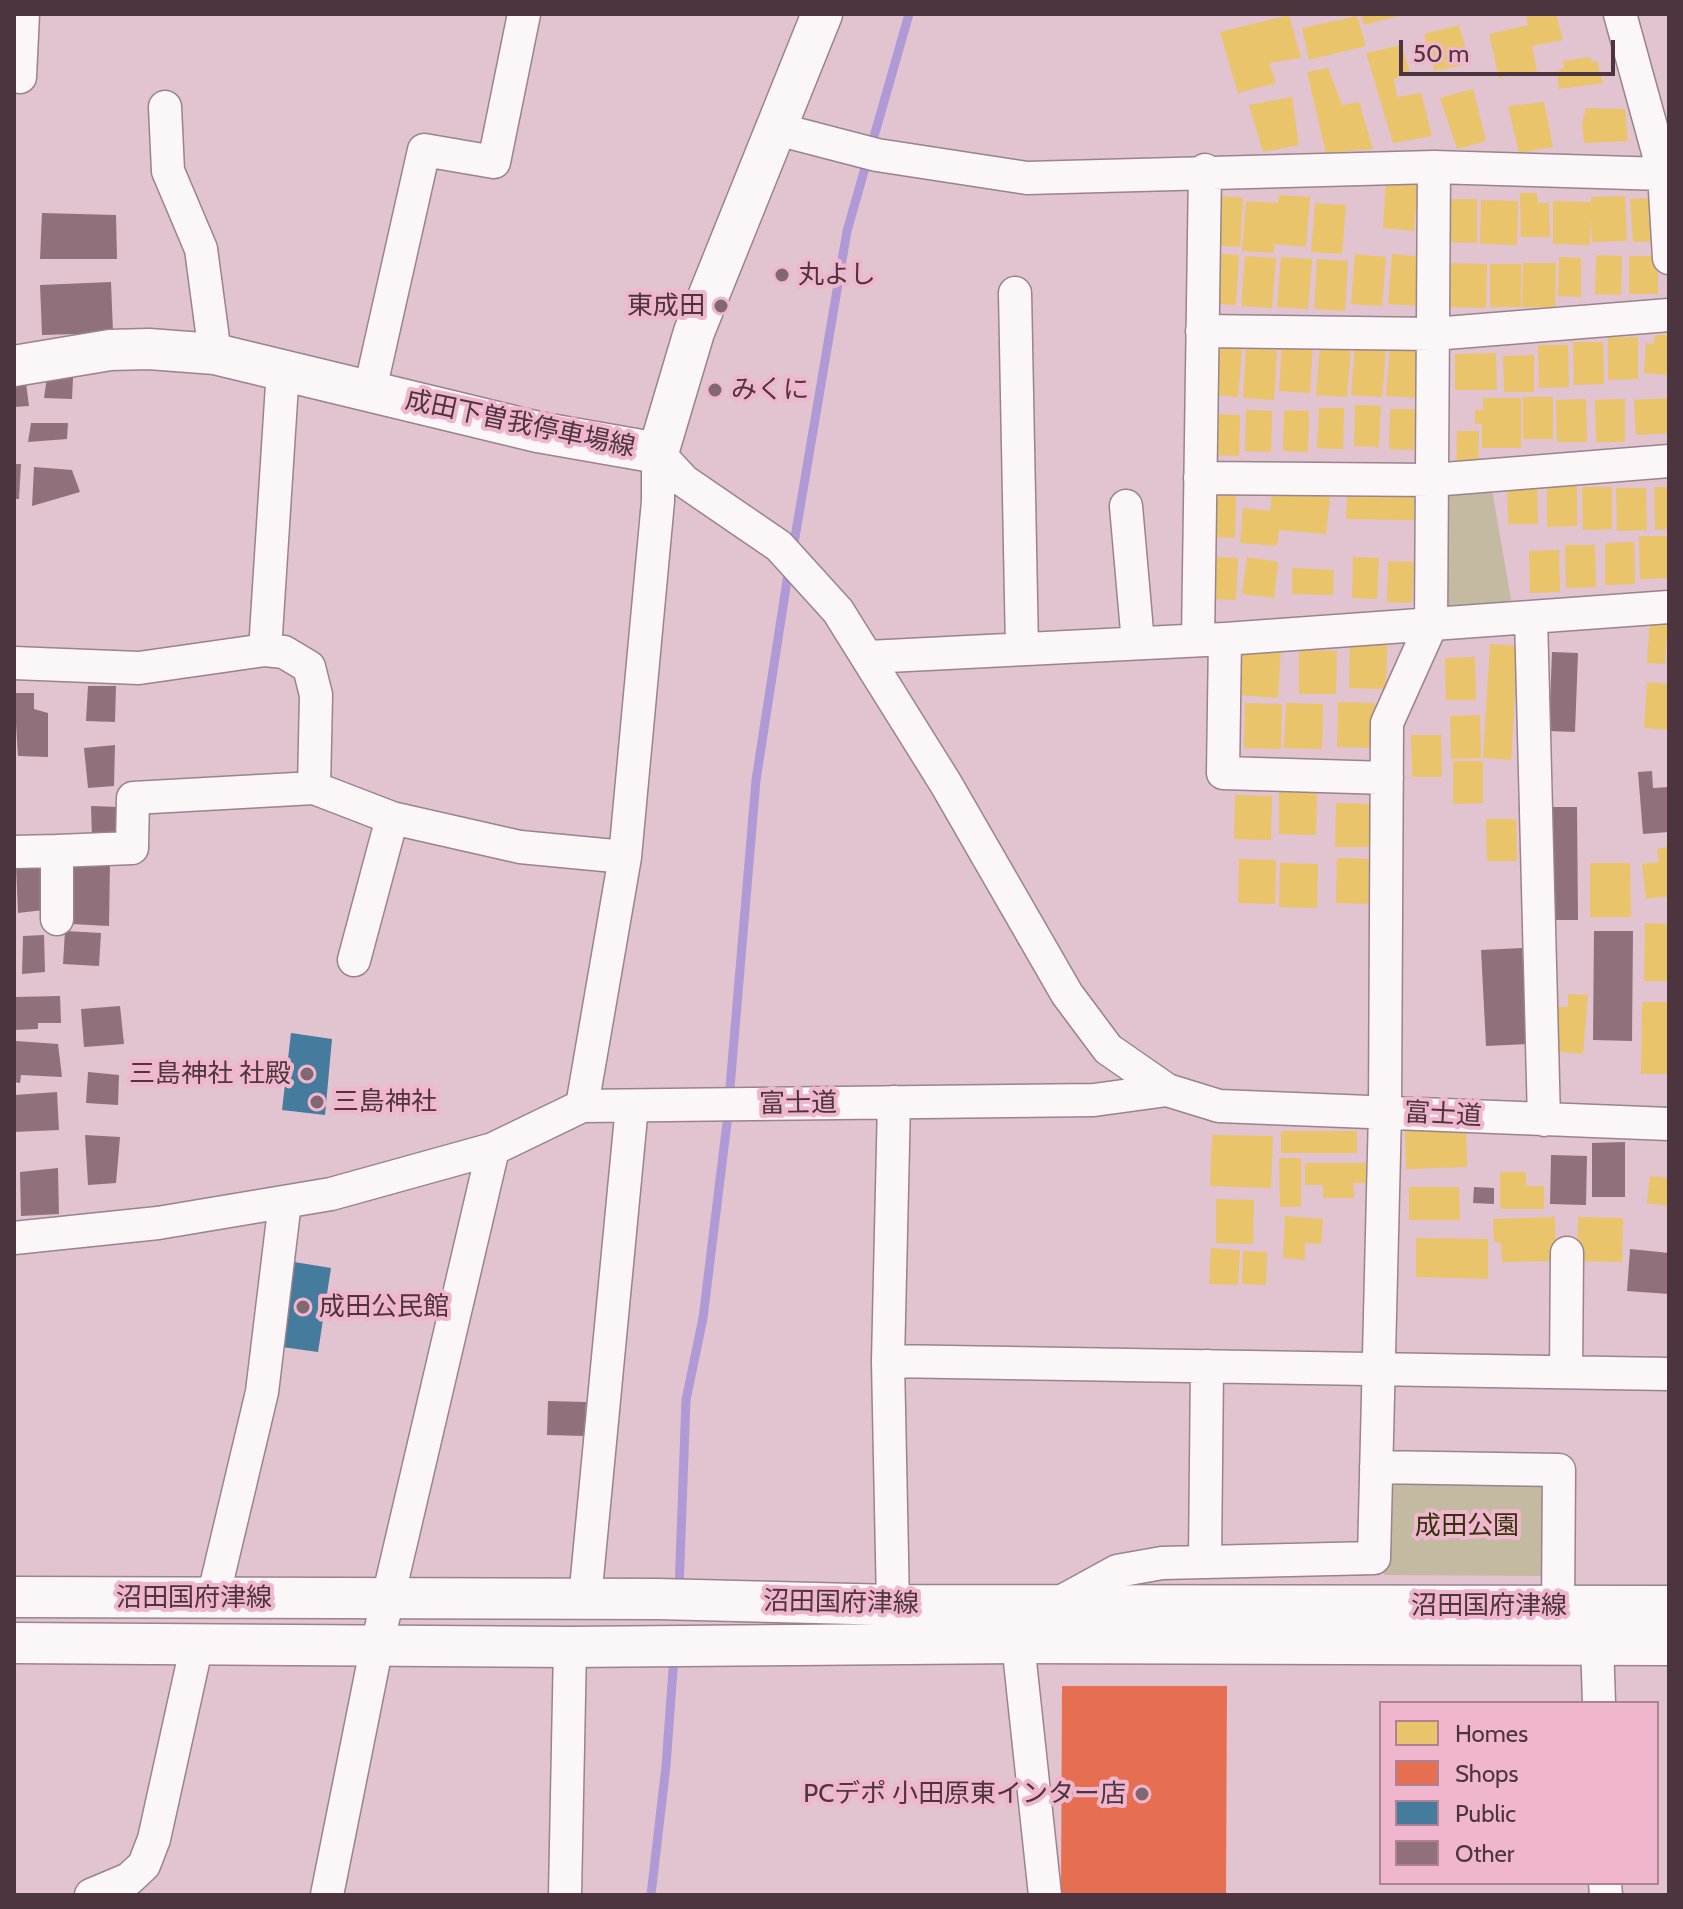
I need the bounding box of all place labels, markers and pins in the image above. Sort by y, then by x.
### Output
place label: 丸よし [798,259,876,291]
marker: 丸よし [773,266,791,284]
place label: 東成田 [627,290,705,322]
marker: 東成田 [712,297,730,315]
place label: みくに [731,374,809,406]
marker: みくに [706,381,724,399]
place label: 三島神社 社殿 [129,1058,291,1090]
marker: 三島神社 社殿 [298,1065,316,1083]
place label: 三島神社 [333,1086,437,1118]
marker: 三島神社 [308,1093,326,1111]
place label: 成田公民館 [319,1291,449,1323]
marker: 成田公民館 [294,1298,312,1316]
place label: PCデポ 小田原東インター店 [803,1778,1126,1810]
marker: PCデポ 小田原東インター店 [1133,1785,1151,1803]

